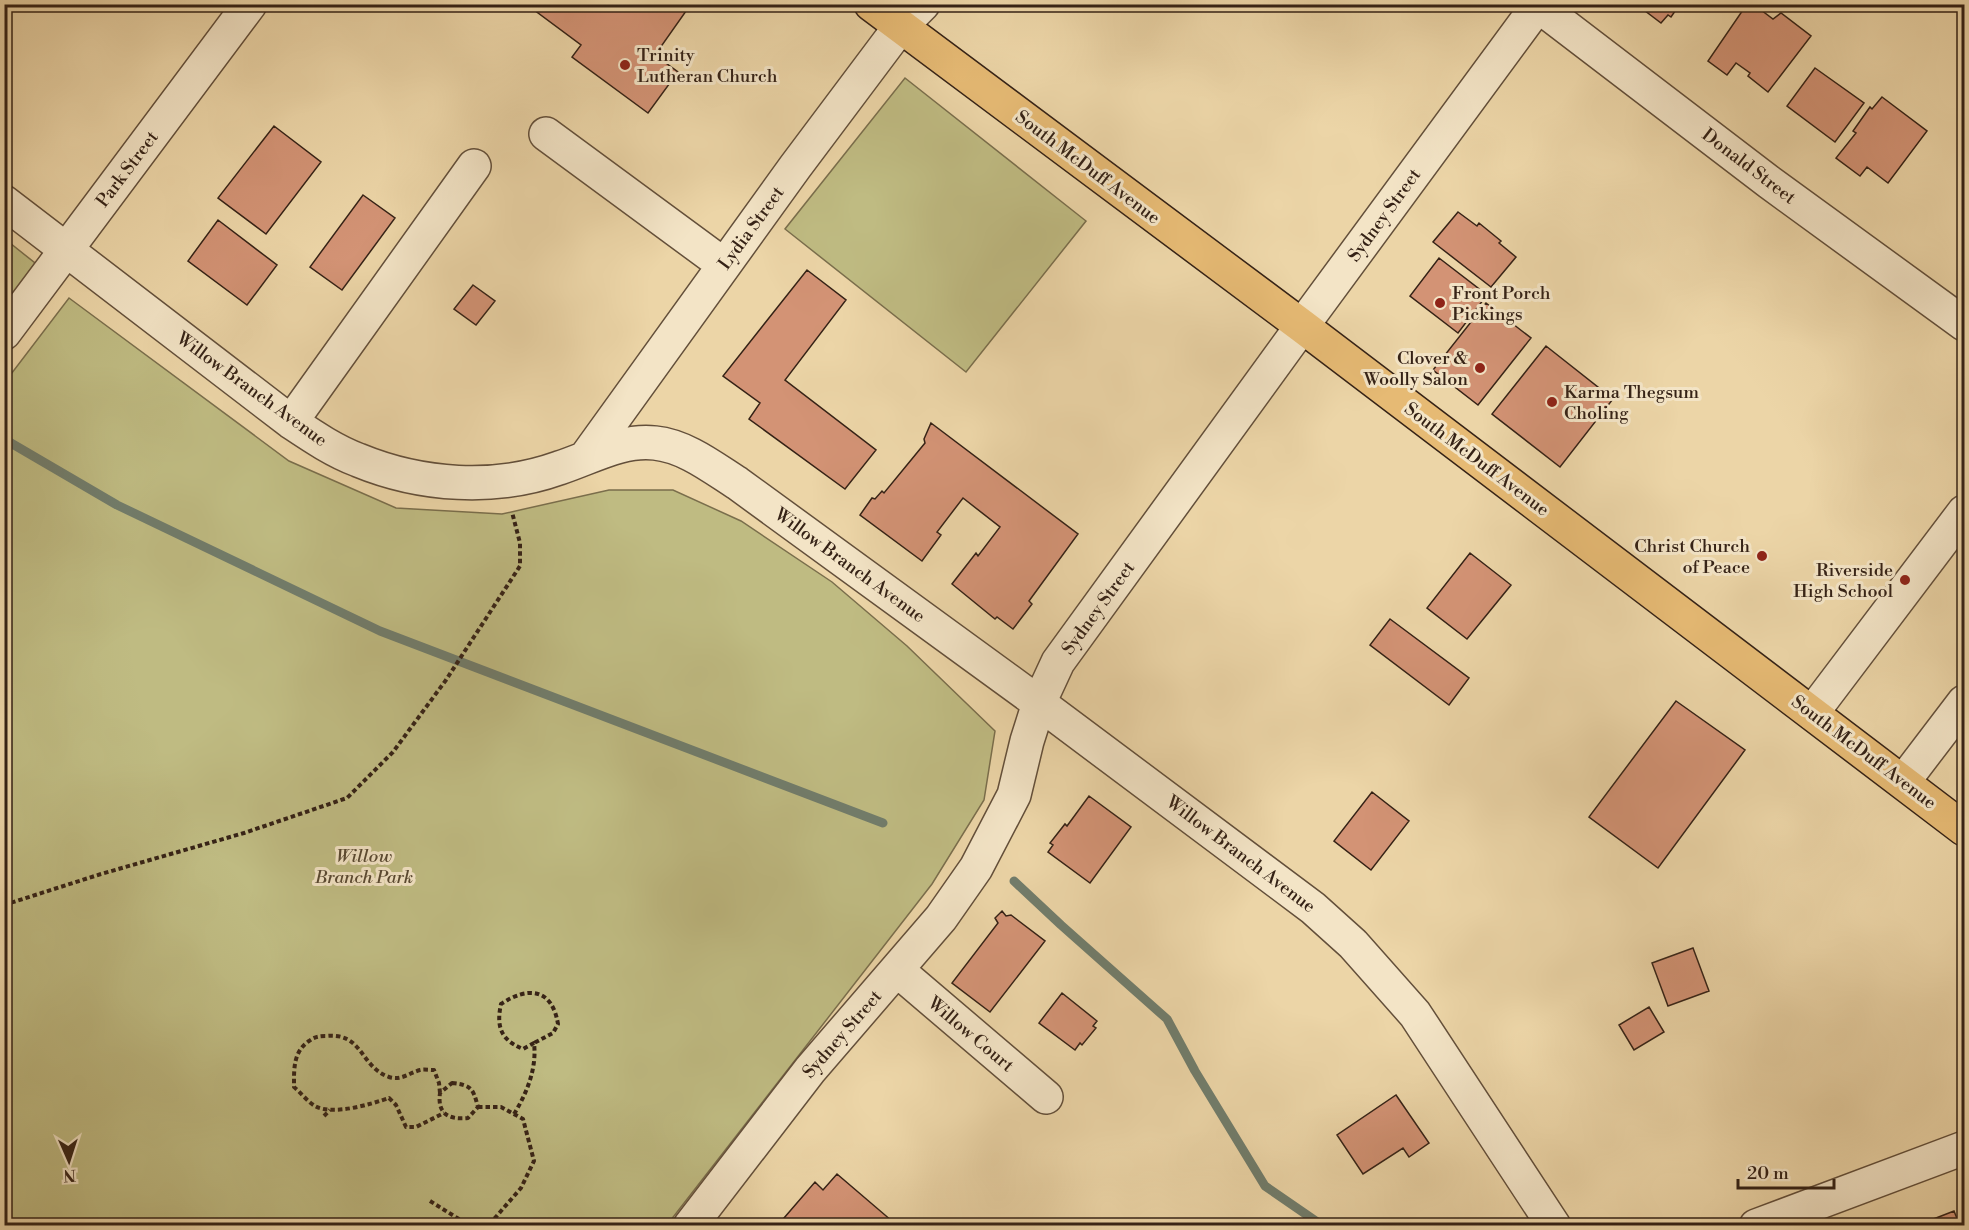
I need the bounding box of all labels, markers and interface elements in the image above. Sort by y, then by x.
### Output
place label: Trinity Lutheran Church [637,44,778,88]
marker: Trinity Lutheran Church [618,58,632,72]
street label: South McDuff Avenue [1011,105,1165,229]
street label: Donald Street [1697,123,1801,210]
street label: Park Street [91,126,164,212]
street label: Sydney Street [1343,164,1426,266]
street label: Lydia Street [713,181,790,275]
place label: Front Porch Pickings [1452,282,1551,326]
marker: Front Porch Pickings [1433,296,1447,310]
street label: Willow Branch Avenue [171,326,332,452]
place label: Clover & Woolly Salon [1363,347,1469,391]
marker: Clover & Woolly Salon [1473,361,1487,375]
place label: Karma Thegsum Choling [1564,381,1699,425]
marker: Karma Thegsum Choling [1545,395,1559,409]
street label: South McDuff Avenue [1400,397,1554,521]
street label: Willow Branch Avenue [769,502,930,628]
place label: Christ Church of Peace [1634,535,1750,579]
marker: Christ Church of Peace [1755,549,1769,563]
street label: Sydney Street [1057,557,1140,659]
place label: Riverside High School [1793,559,1894,603]
marker: Riverside High School [1898,573,1912,587]
street label: South McDuff Avenue [1787,690,1941,814]
street label: Willow Branch Avenue [1161,790,1320,918]
park label: Willow Branch Park [314,845,413,889]
street label: Sydney Street [798,985,887,1083]
street label: Willow Court [922,991,1019,1078]
north arrow [39,1131,99,1191]
scale bar [1738,1152,1834,1190]
text: 20 m [1747,1162,1789,1185]
text: N [63,1165,77,1185]

